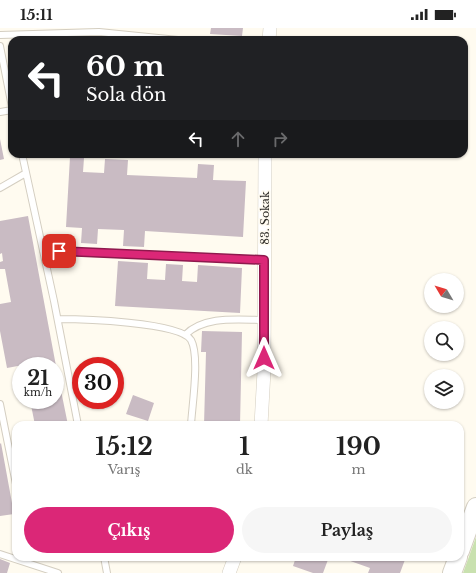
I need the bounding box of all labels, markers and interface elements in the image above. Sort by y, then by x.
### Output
text: 15:11 [20,5,53,24]
text: 60 m [86,49,164,84]
icon: left [20,52,72,104]
text: Sola dön [86,84,167,106]
icon: left [185,128,207,150]
icon: ahead [227,128,249,150]
icon: right [269,128,291,150]
street label: 83. Sokak [258,191,272,245]
pin [42,234,76,268]
icon: arrive [48,240,70,262]
north arrow [424,273,464,313]
map controls [424,273,464,409]
button: search [424,321,464,361]
position arrow [243,337,285,379]
speed limit sign: 30 [72,357,124,409]
text: 21 [27,366,49,390]
button: layers [424,369,464,409]
text: km/h [24,386,52,399]
text: 15:12 [95,432,153,461]
text: 1 [239,432,250,461]
text: 190 [336,432,381,461]
text: Varış [108,461,140,478]
text: dk [236,461,253,478]
text: m [351,461,365,478]
button: Çıkış [24,507,234,553]
button: Paylaş [242,507,452,553]

